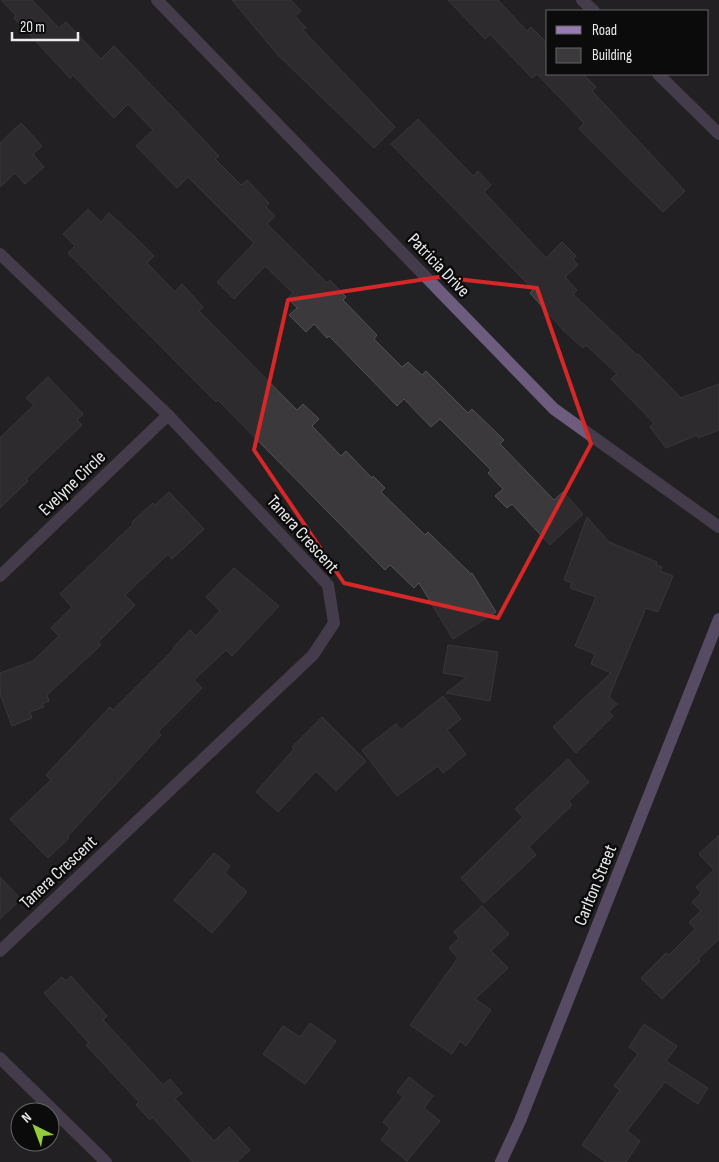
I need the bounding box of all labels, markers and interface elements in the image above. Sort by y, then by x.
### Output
scale bar [12,10,79,42]
legend [546,10,709,75]
text: 20 m [20,18,45,37]
text: Road [592,21,617,40]
text: Building [592,46,632,65]
street label: Patricia Drive [403,229,474,301]
street label: Evelyne Circle [35,447,110,520]
street label: Tanera Crescent [262,491,343,578]
street label: Tanera Crescent [15,831,102,913]
street label: Carlton Street [570,841,621,929]
north arrow [10,1102,60,1152]
text: N [18,1109,35,1127]

